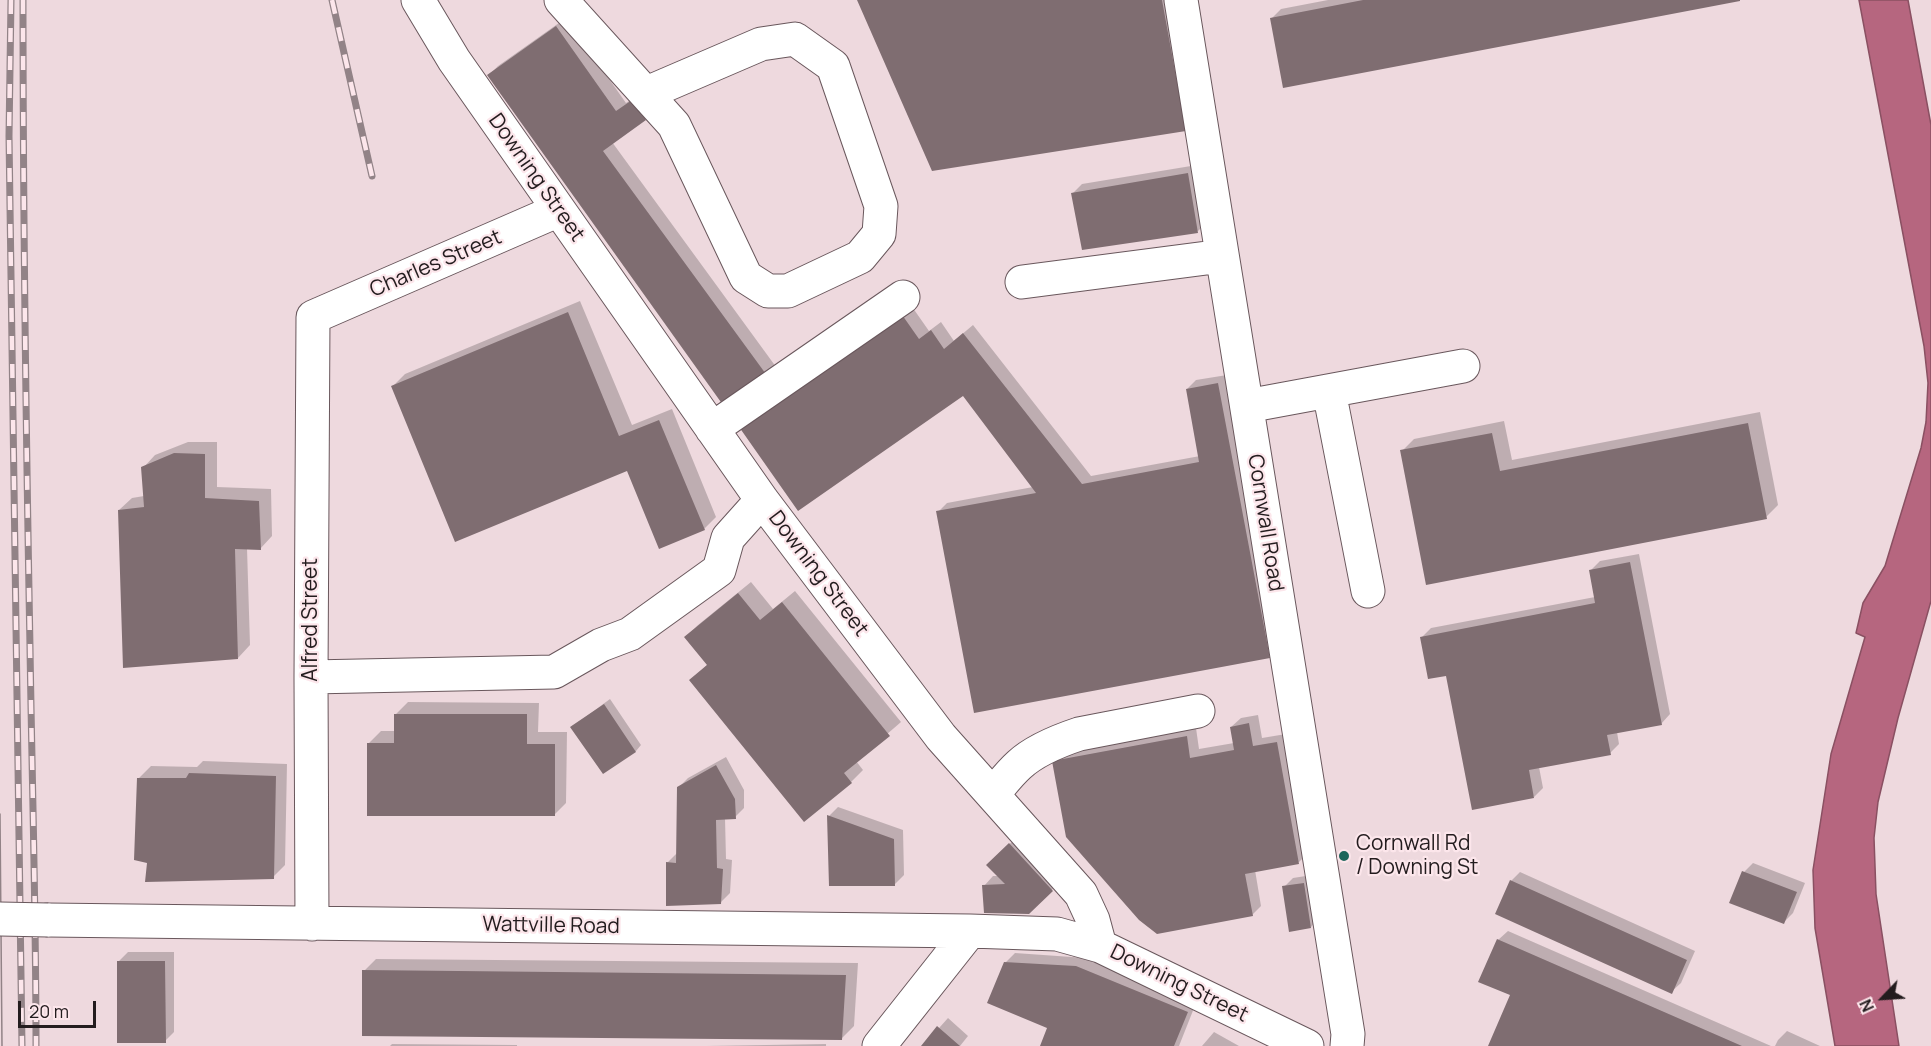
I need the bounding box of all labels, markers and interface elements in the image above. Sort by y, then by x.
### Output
street label: Downing Street [483,109,589,247]
street label: Charles Street [366,225,506,303]
street label: Cornwall Road [1242,453,1288,593]
street label: Downing Street [763,506,873,642]
street label: Alfred Street [298,558,324,682]
place label: Cornwall Rd / Downing St [1356,831,1478,881]
marker: Cornwall Rd / Downing St [1337,849,1351,863]
street label: Wattville Road [482,912,620,940]
street label: Downing Street [1106,940,1252,1028]
north arrow [1853,968,1913,1028]
scale bar [21,989,99,1027]
text: N [1854,996,1879,1015]
text: 20 m [29,999,69,1023]

